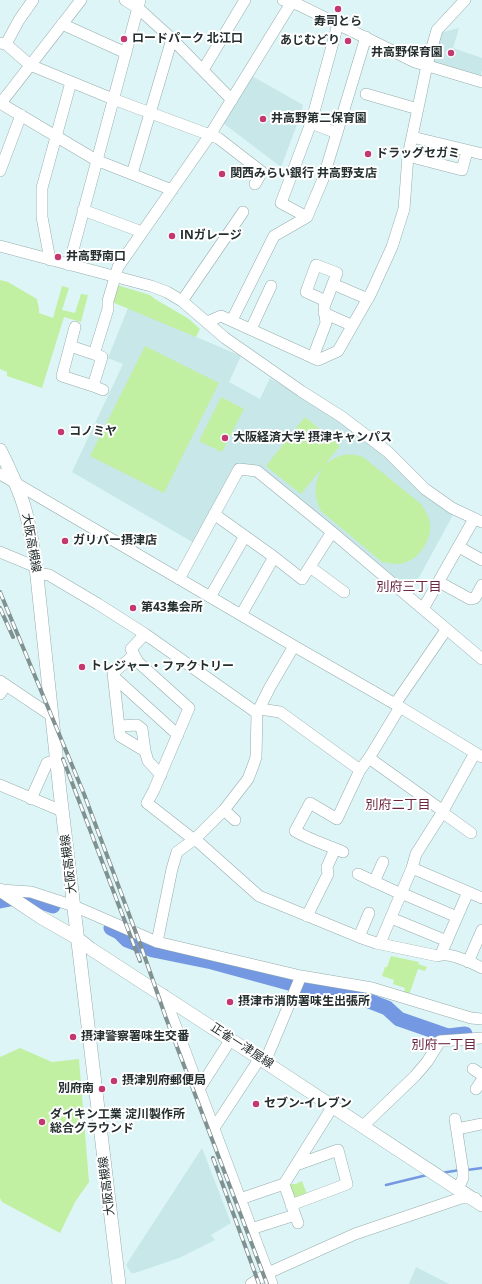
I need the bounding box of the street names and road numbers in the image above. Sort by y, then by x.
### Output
street label: 大阪高槻線 [19,512,43,574]
street label: 大阪高槻線 [58,833,80,895]
street label: 正雀一津屋線 [208,1020,276,1072]
street label: 大阪高槻線 [96,1155,118,1217]

